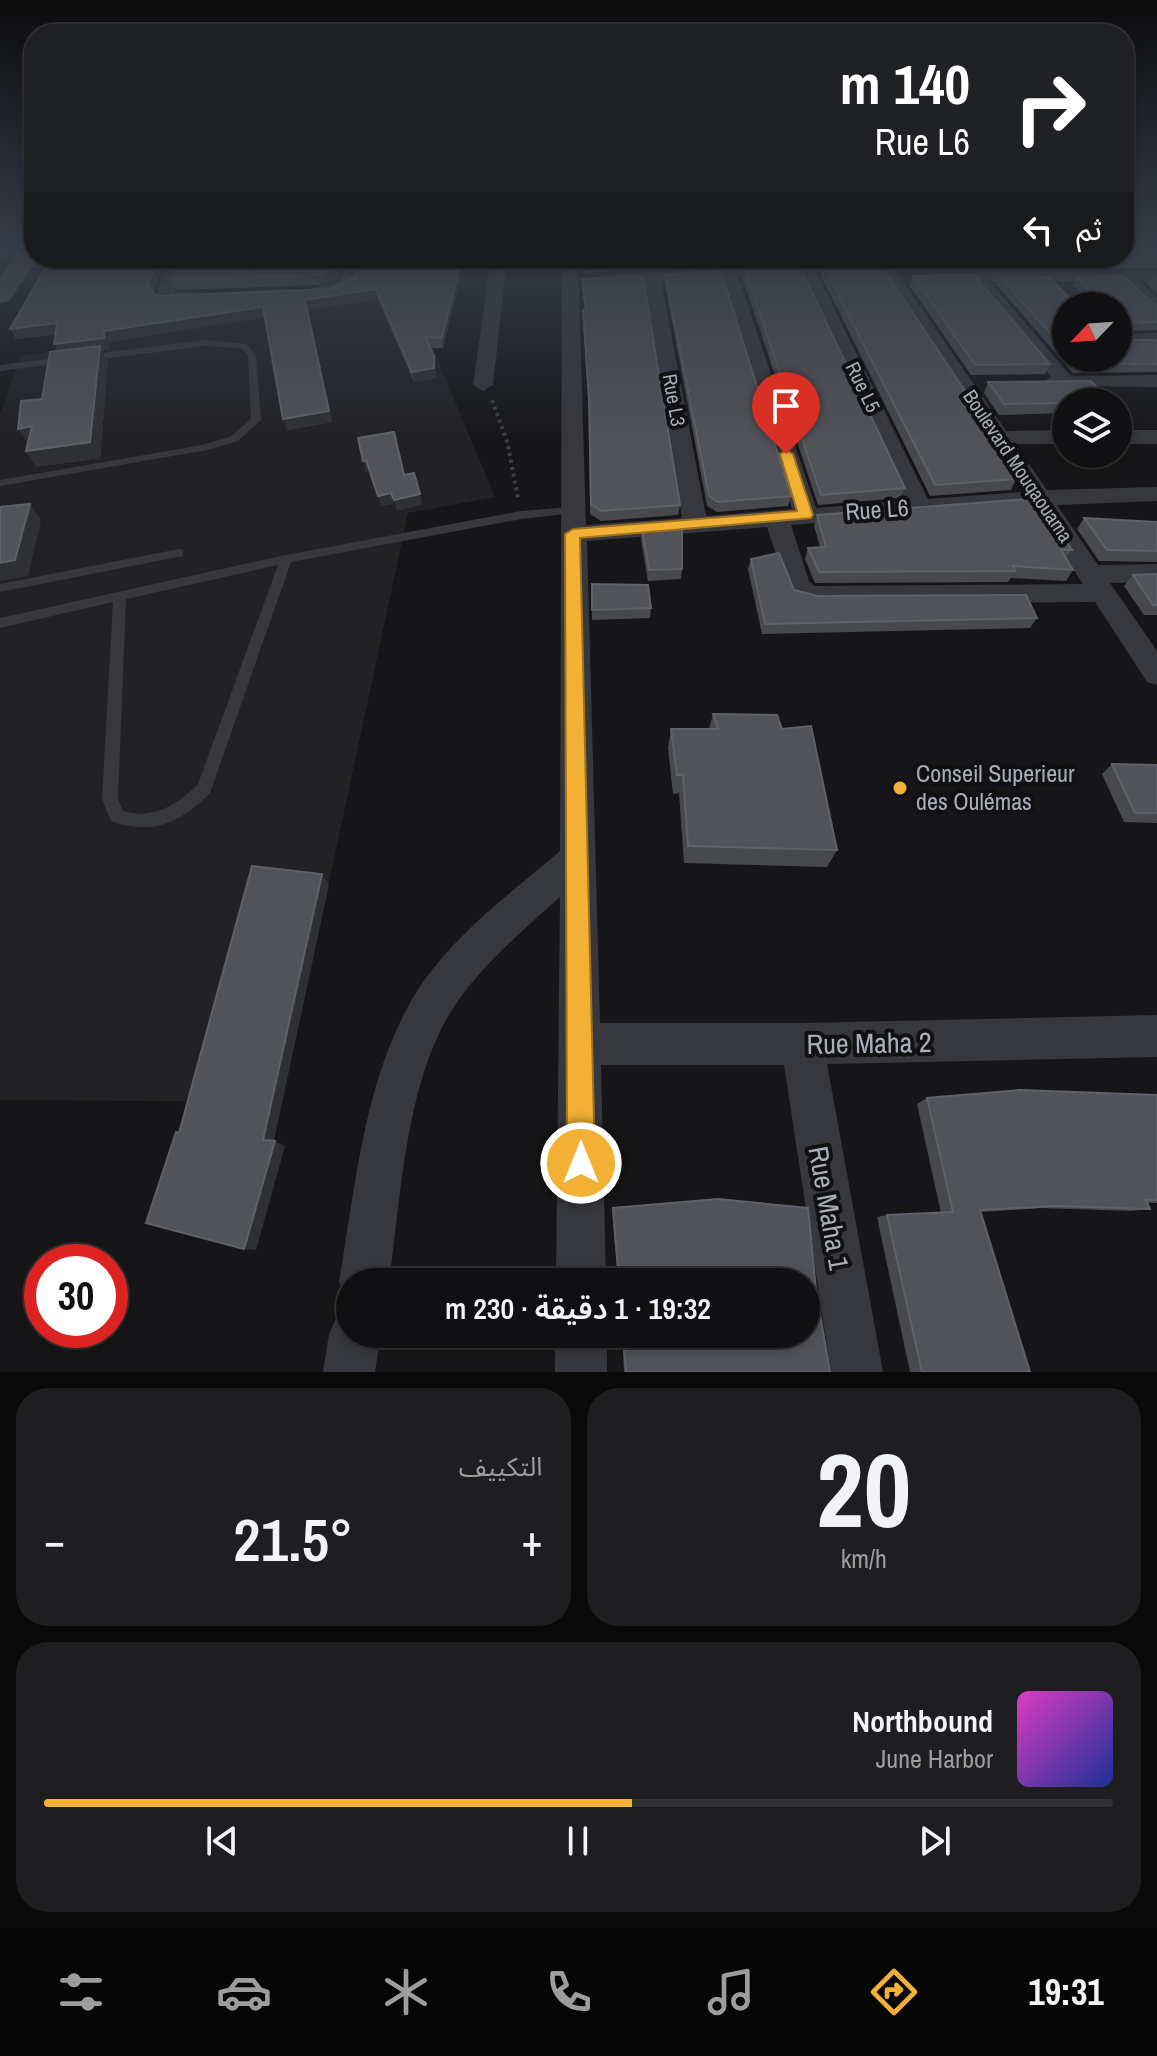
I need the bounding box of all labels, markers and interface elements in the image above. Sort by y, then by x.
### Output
text: 140 m [840,46,970,121]
icon: right [998,56,1102,160]
text: Rue L6 [875,118,970,166]
icon: left [1016,208,1060,252]
text: ثم [1076,209,1102,249]
north arrow [1052,292,1132,372]
map controls [1052,292,1132,468]
street label: Rue L5 [840,357,887,416]
street label: Rue L3 [657,372,692,428]
pin [752,372,820,454]
icon: arrive [764,384,808,428]
street label: Boulevard Mouqaouama [957,384,1080,547]
button: layers [1052,388,1132,468]
street label: Rue L6 [844,491,910,527]
place label: Conseil Superieur des Oulémas [916,757,1075,817]
marker: Conseil Superieur des Oulémas [891,779,909,797]
street label: Rue Maha 2 [806,1023,932,1063]
position arrow [539,1121,623,1205]
street label: Rue Maha 1 [799,1143,859,1273]
speed limit sign: 30 [24,1244,128,1348]
text: 19:32 · 1 دقيقة · 230 m [445,1288,711,1328]
text: 20 [816,1419,911,1559]
text: التكييف [459,1449,543,1484]
text: 21.5° [233,1499,353,1580]
text: − [44,1510,65,1570]
text: + [521,1510,542,1570]
text: km/h [841,1541,887,1576]
text: Northbound [852,1701,993,1741]
text: June Harbor [876,1741,993,1776]
icon: previous [200,1819,244,1863]
icon: pause [556,1819,600,1863]
icon: next [913,1819,957,1863]
icon: filters [53,1964,109,2020]
icon: car [216,1964,272,2020]
icon: climate [378,1964,434,2020]
icon: phone [541,1964,597,2020]
icon: music [703,1964,759,2020]
icon: directions [866,1964,922,2020]
text: 19:31 [1028,1968,1104,2016]

